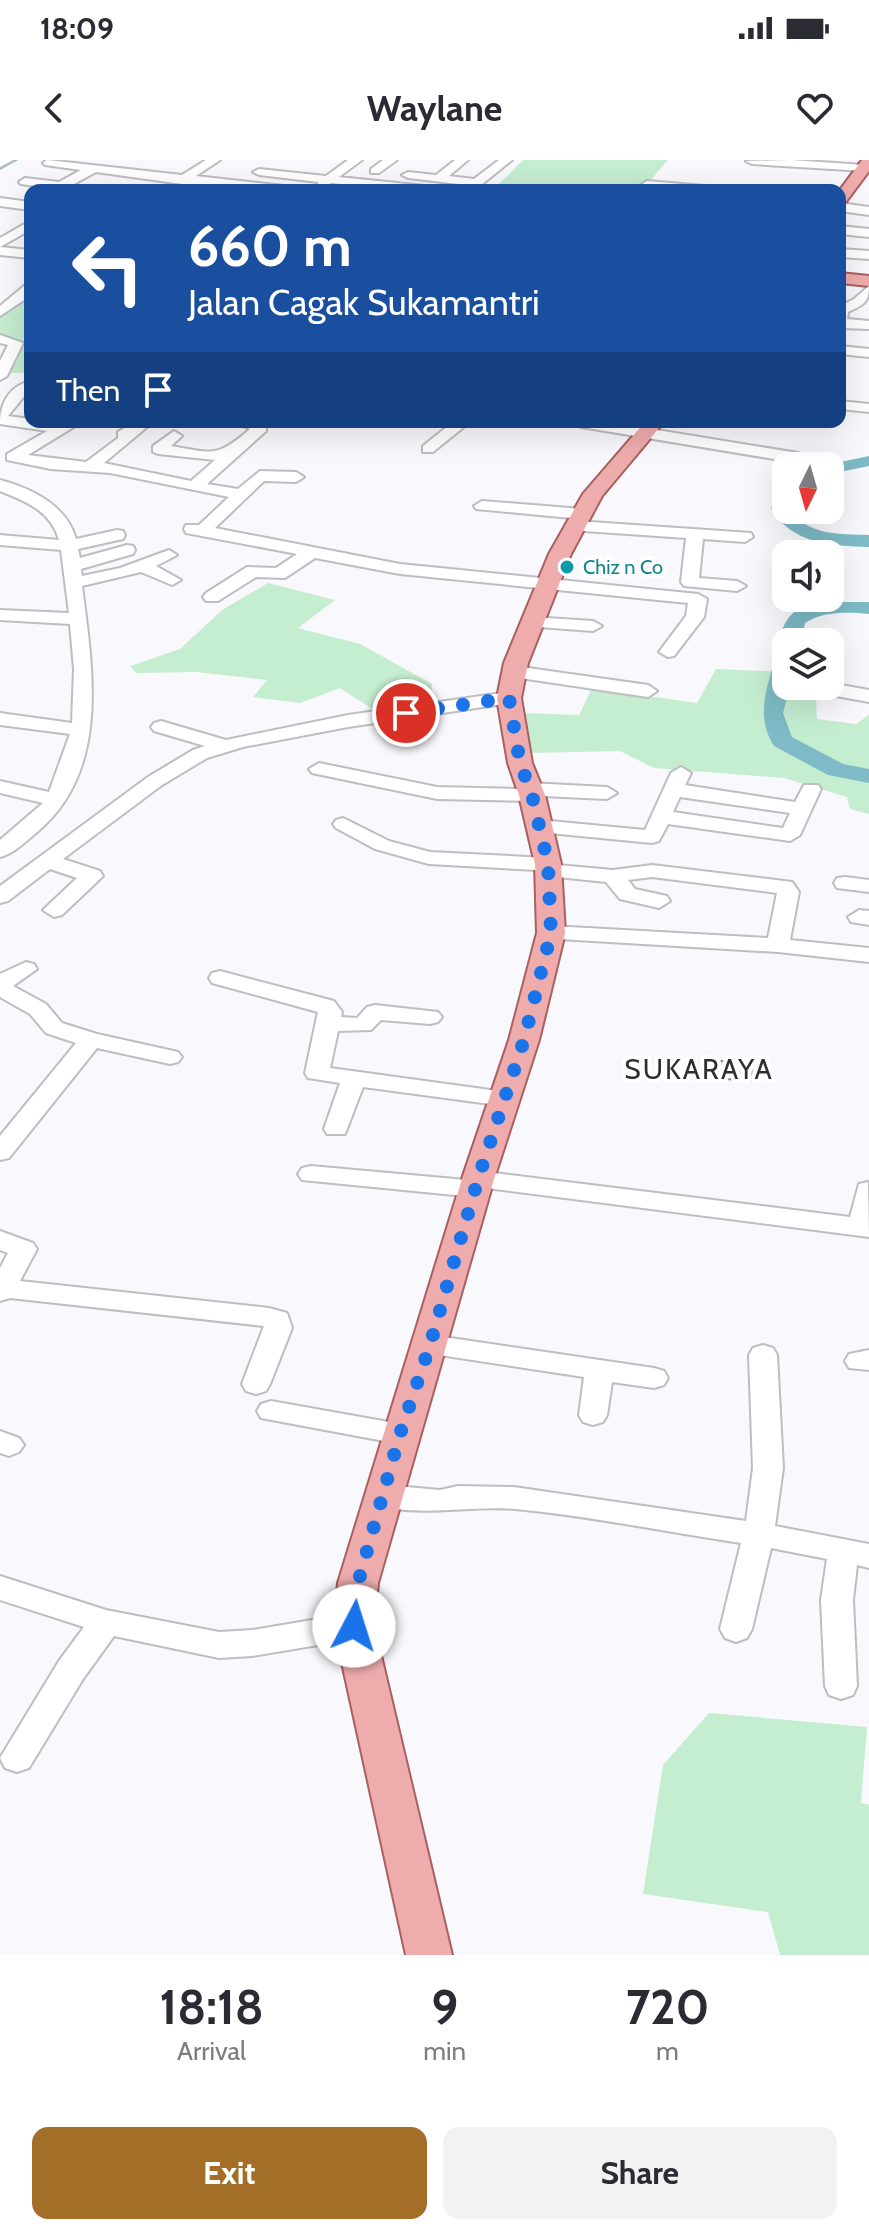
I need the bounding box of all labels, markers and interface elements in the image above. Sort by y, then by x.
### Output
text: 18:09 [40,10,114,47]
icon: back [32,86,76,130]
text: Waylane [367,86,502,130]
icon: heart [793,86,837,130]
text: 660 m [188,212,352,280]
icon: left [56,216,160,320]
text: Jalan Cagak Sukamantri [188,280,540,324]
icon: arrive [136,368,180,412]
text: Then [56,372,120,409]
north arrow [772,452,844,524]
map controls [772,452,844,700]
button: sound [772,540,844,612]
place label: Chiz n Co [583,555,663,579]
marker: Chiz n Co [558,558,576,576]
button: layers [772,628,844,700]
pin [372,679,440,747]
icon: arrive [384,691,428,735]
district label: SUKARAYA [624,1052,774,1086]
position arrow [312,1584,396,1668]
text: 18:18 [160,1978,264,2036]
text: 9 [431,1978,458,2036]
text: 720 [626,1978,709,2036]
text: Arrival [177,2035,246,2067]
text: min [423,2035,466,2067]
text: m [656,2035,679,2067]
button: Exit [32,2127,427,2219]
button: Share [443,2127,837,2219]

